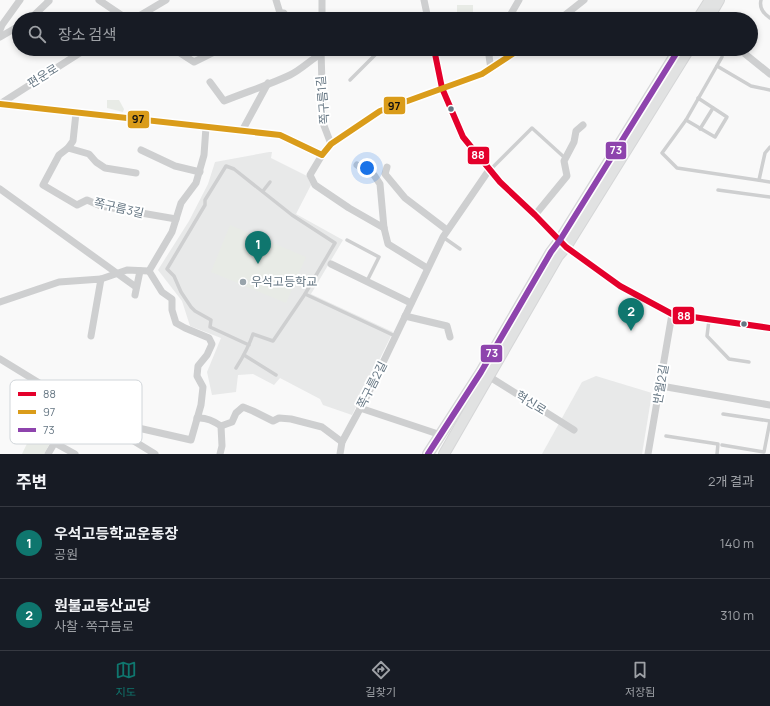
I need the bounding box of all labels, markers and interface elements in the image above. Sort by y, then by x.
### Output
search box [12,12,758,56]
icon: search [26,23,48,45]
text: 장소 검색 [58,24,116,45]
street label: 편운로 [24,60,61,92]
street label: 쪽구름1길 [312,75,333,125]
line badge: 97 [383,96,406,115]
text: 97 [388,98,400,113]
unlabelled marker [446,104,456,114]
line badge: 97 [127,110,150,129]
text: 97 [132,111,144,126]
line badge: 73 [605,141,627,160]
text: 73 [610,142,622,157]
line badge: 88 [467,146,490,165]
text: 88 [471,147,485,162]
your location [357,158,377,178]
street label: 쪽구름3길 [92,194,146,222]
pin: 1 [245,231,271,264]
place label: 우석고등학교 [251,273,317,290]
marker: 우석고등학교 [238,277,248,287]
pin: 2 [618,298,644,331]
line badge: 88 [672,306,695,325]
text: 88 [677,308,691,323]
unlabelled marker [739,319,749,329]
line badge: 73 [480,344,503,363]
text: 73 [486,345,498,360]
street label: 쪽구름2길 [352,358,391,411]
street label: 반월2길 [649,363,672,405]
legend [10,380,142,444]
text: 88 [43,386,56,401]
street label: 혁신로 [513,387,550,419]
text: 97 [43,404,55,419]
text: 73 [43,422,55,437]
text: 주변 [16,470,47,493]
text: 2개 결과 [708,472,754,490]
text: 우석고등학교운동장 [54,523,178,544]
text: 1 [26,534,32,552]
text: 140 m [720,534,754,552]
text: 공원 [54,545,78,563]
text: 원불교동산교당 [54,595,151,616]
text: 2 [25,606,33,624]
text: 310 m [720,606,754,624]
text: 사찰 · 쪽구름로 [54,617,134,635]
tab: 지도 [115,659,137,699]
tab: 길찾기 [366,659,396,699]
tab: 저장됨 [625,659,655,699]

